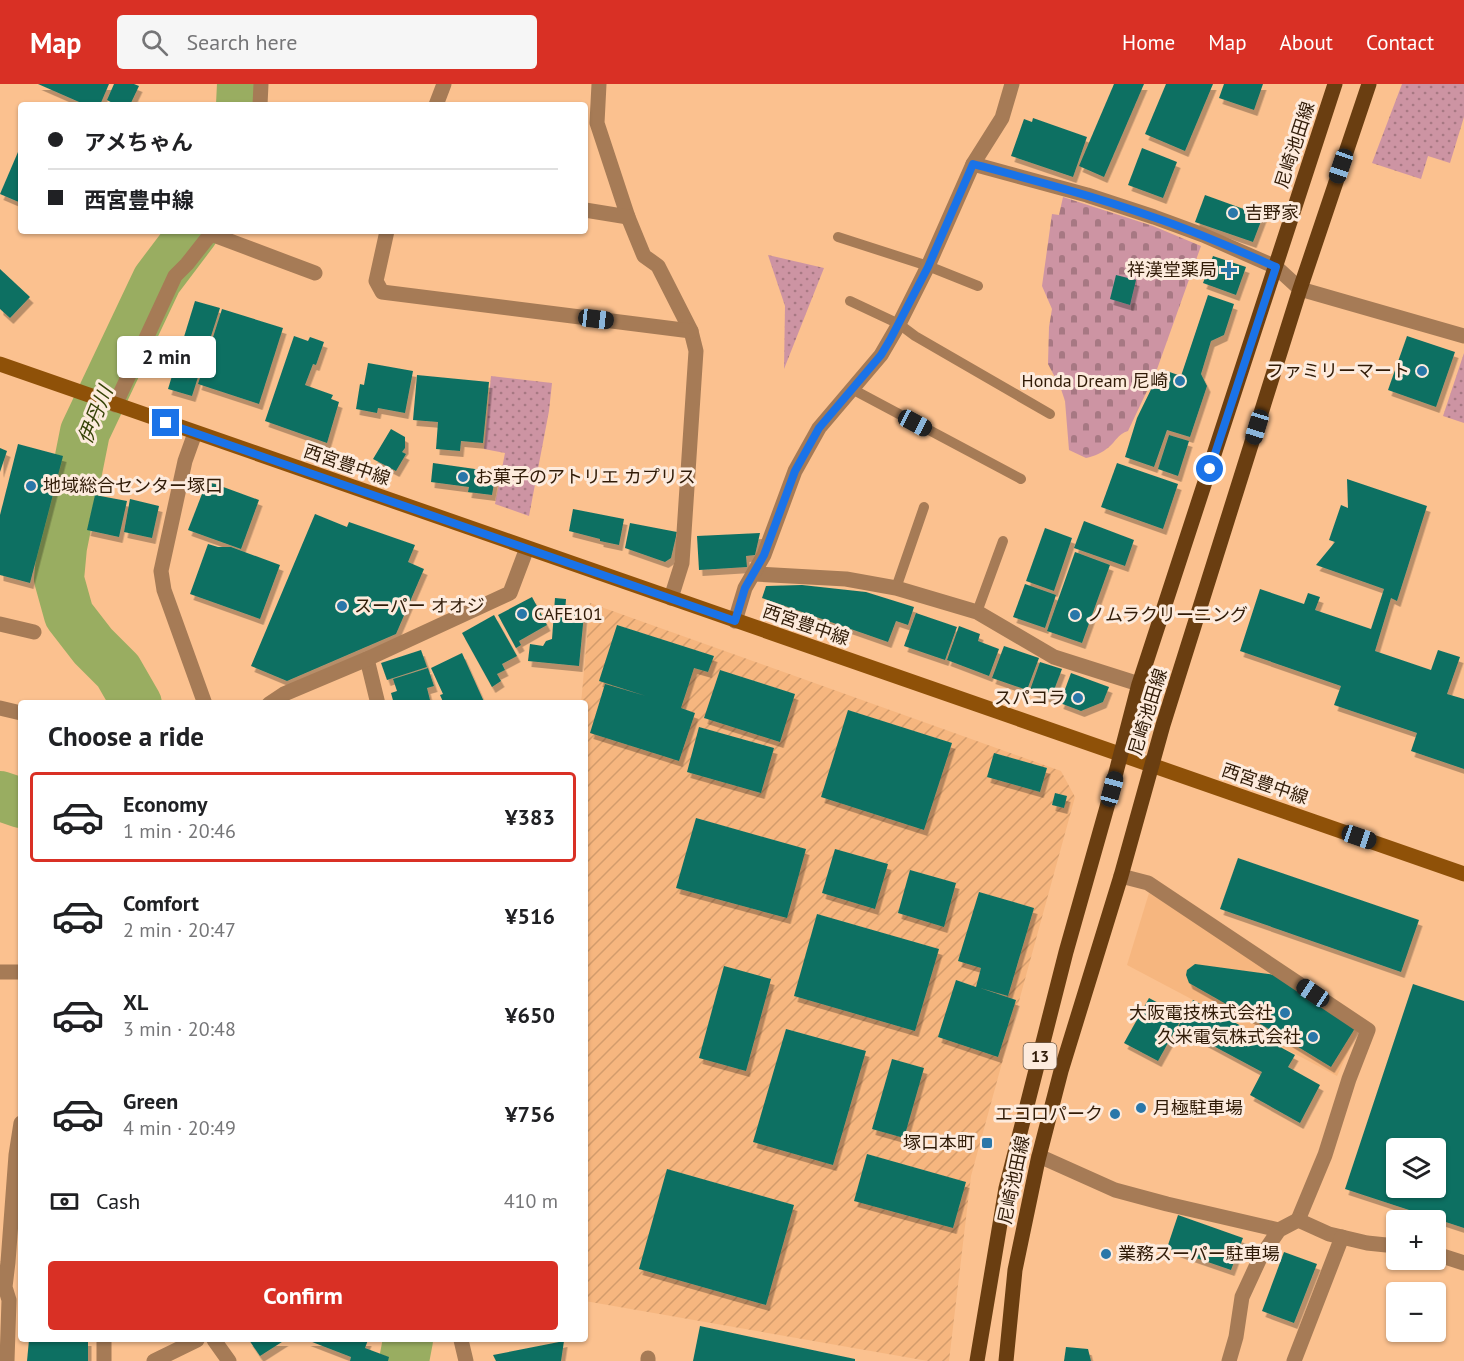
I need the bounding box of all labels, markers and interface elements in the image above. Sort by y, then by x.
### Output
search box [117,15,537,69]
text: Map [30,24,81,61]
icon: search [138,26,171,59]
text: Search here [186,28,297,56]
text: Home [1122,29,1175,56]
text: Map [1208,29,1247,56]
text: About [1280,29,1333,56]
text: Contact [1366,29,1434,56]
street label: 尼崎池田線 [1270,98,1319,191]
text: アメちゃん [84,128,193,156]
car [1327,146,1355,186]
text: 西宮豊中線 [84,186,194,214]
place label: 吉野家 [1245,201,1299,224]
marker: 吉野家 [1226,206,1240,220]
place label: 祥漢堂薬局 [1127,258,1217,281]
marker: 祥漢堂薬局 [1222,263,1236,277]
car [577,308,615,330]
callout: 2 min [116,336,216,378]
text: 2 min [142,344,191,370]
place label: ファミリーマート [1266,359,1410,382]
marker: ファミリーマート [1415,364,1429,378]
place label: Honda Dream 尼崎 [1022,369,1168,392]
marker: Honda Dream 尼崎 [1173,374,1187,388]
water label: 伊丹川 [72,380,119,448]
car [895,407,935,439]
car [1243,407,1271,447]
route end [152,409,179,436]
street label: 西宮豊中線 [301,439,393,490]
route start [1196,455,1223,482]
place label: お菓子のアトリエ カプリス [475,465,696,488]
marker: お菓子のアトリエ カプリス [456,470,470,484]
place label: 地域総合センター塚口 [43,474,223,497]
marker: 地域総合センター塚口 [24,479,38,493]
place label: スーパー オオジ [354,594,485,617]
marker: スーパー オオジ [335,599,349,613]
street label: 西宮豊中線 [760,599,852,650]
place label: CAFE101 [534,602,603,625]
place label: ノムラクリーニング [1087,603,1248,626]
marker: CAFE101 [515,607,529,621]
marker: ノムラクリーニング [1068,608,1082,622]
street label: 尼崎池田線 [1123,665,1172,758]
place label: スパコラ [994,686,1066,709]
marker: スパコラ [1071,691,1085,705]
text: Choose a ride [48,719,204,753]
street label: 西宮豊中線 [1219,758,1311,809]
car [1099,769,1125,809]
icon: car [51,790,105,844]
text: Economy [123,790,207,818]
text: ¥383 [505,803,555,831]
text: 1 min · 20:46 [123,818,236,844]
car [1339,823,1379,851]
icon: car [51,889,105,943]
text: Comfort [123,889,199,917]
text: ¥516 [505,902,555,930]
text: 2 min · 20:47 [123,917,236,943]
car [1293,975,1333,1011]
icon: car [51,988,105,1042]
text: XL [123,988,148,1016]
text: ¥650 [505,1001,555,1029]
place label: 大阪電技株式会社 [1129,1001,1273,1024]
marker: 大阪電技株式会社 [1278,1006,1292,1020]
text: 3 min · 20:48 [123,1016,236,1042]
place label: 久米電気株式会社 [1157,1025,1301,1048]
marker: 久米電気株式会社 [1306,1030,1320,1044]
road number: 13 [1024,1043,1056,1069]
icon: car [51,1087,105,1141]
text: Green [123,1087,178,1115]
place label: 月極駐車場 [1153,1096,1243,1119]
text: ¥756 [505,1100,555,1128]
marker: 月極駐車場 [1134,1101,1148,1115]
place label: エコロパーク [995,1102,1103,1125]
marker: エコロパーク [1108,1107,1122,1121]
text: 4 min · 20:49 [123,1115,236,1141]
place label: 塚口本町 [903,1131,975,1154]
street label: 尼崎池田線 [993,1133,1034,1226]
marker: 塚口本町 [980,1136,994,1150]
map controls [1386,1138,1446,1342]
button: layers [1386,1138,1446,1198]
icon: cash [48,1185,81,1218]
text: Cash [96,1187,140,1215]
text: 410 m [504,1188,558,1214]
button: + [1386,1210,1446,1270]
place label: 業務スーパー駐車場 [1118,1242,1280,1265]
marker: 業務スーパー駐車場 [1099,1247,1113,1261]
button: Confirm [48,1261,558,1330]
button: − [1386,1282,1446,1342]

